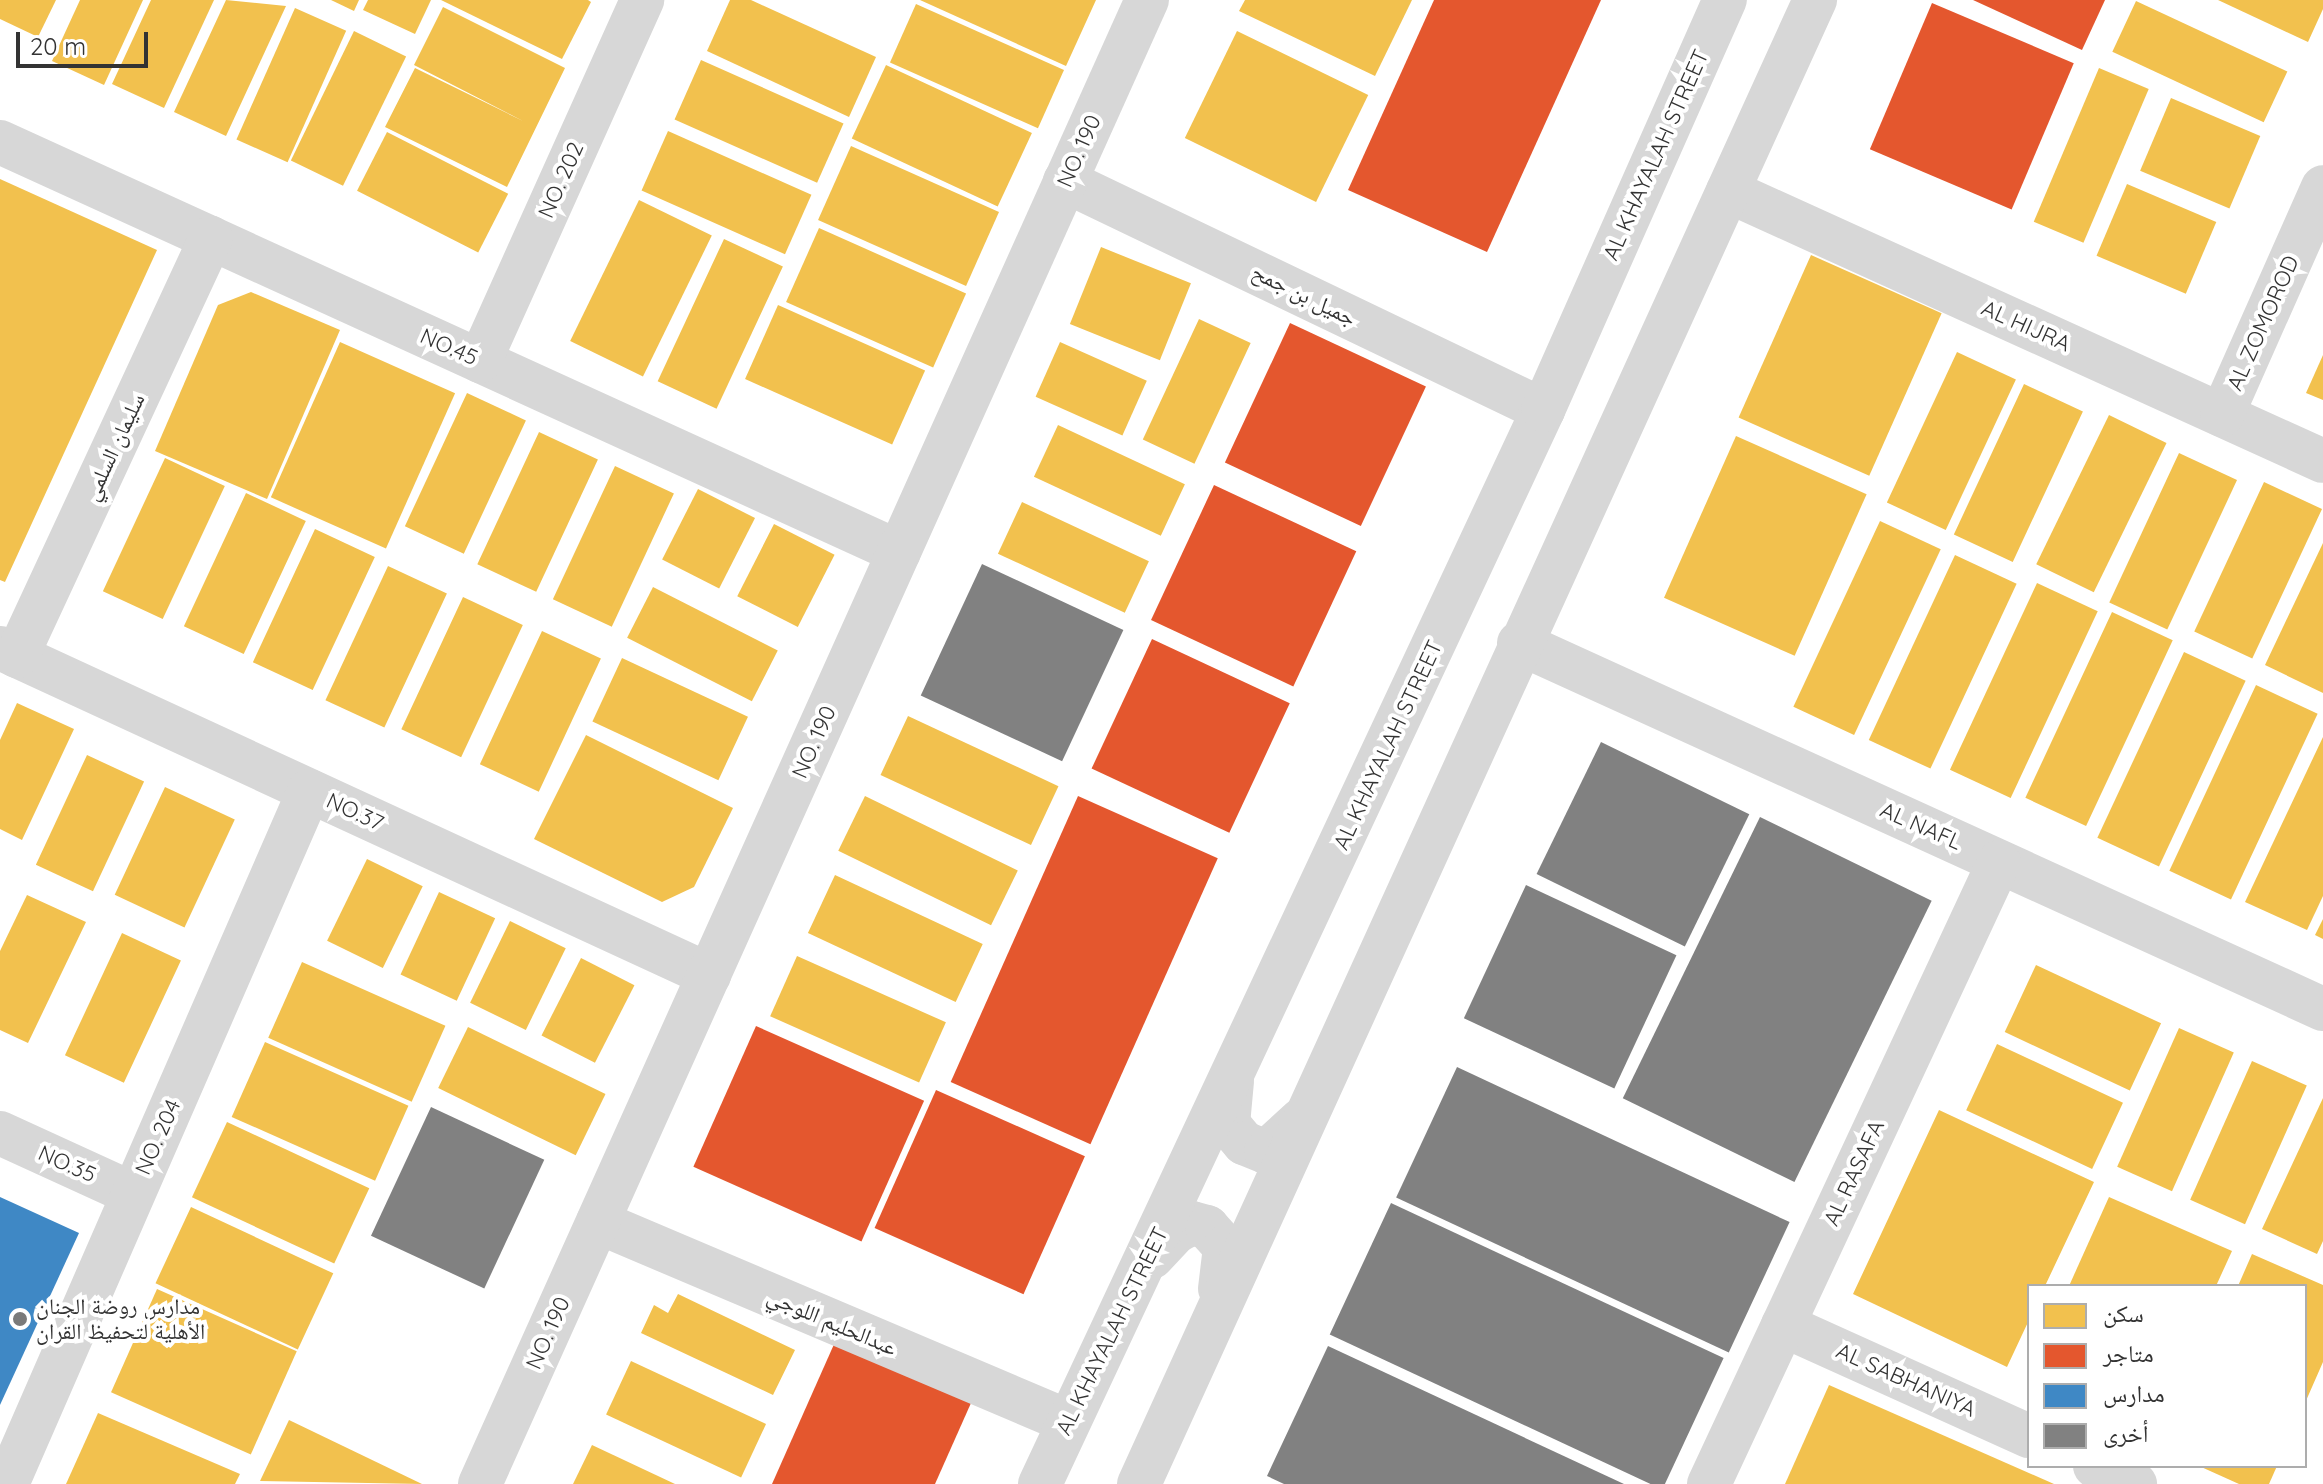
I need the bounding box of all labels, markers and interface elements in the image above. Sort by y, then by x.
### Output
scale bar [20,16,152,66]
text: 20 m [30,31,86,61]
street label: AL KHAYALAH STREET [1598,46,1714,264]
street label: NO. 190 [1051,111,1107,191]
street label: NO. 202 [533,138,589,222]
street label: AL ZOMOROD [2221,251,2305,395]
street label: جميل بن جمح [1248,258,1360,332]
street label: AL HIJRA [1977,295,2075,357]
street label: NO.45 [416,323,482,371]
street label: سليمان السلمي [78,389,150,505]
street label: AL KHAYALAH STREET [1328,636,1448,854]
street label: NO. 190 [786,702,842,782]
street label: NO.37 [322,787,388,837]
street label: AL NAFL [1876,796,1966,856]
street label: NO. 204 [130,1095,186,1179]
street label: AL RASAFA [1818,1116,1890,1230]
street label: NO.35 [34,1140,100,1188]
street label: AL KHAYALAH STREET [1050,1223,1174,1439]
street label: عبدالحليم اللوجي [763,1283,901,1361]
legend [2027,1284,2307,1468]
place label: مدارس روضة الجنان الأهلية لتحفيظ القران [36,1293,205,1344]
street label: NO. 190 [520,1293,576,1373]
text: سكن [2103,1298,2144,1328]
marker: مدارس روضة الجنان الأهلية لتحفيظ القران [11,1310,29,1328]
street label: AL SABHANIYA [1832,1337,1980,1423]
text: متاجر [2103,1338,2154,1368]
text: مدارس [2103,1378,2165,1408]
text: أخرى [2103,1418,2149,1448]

